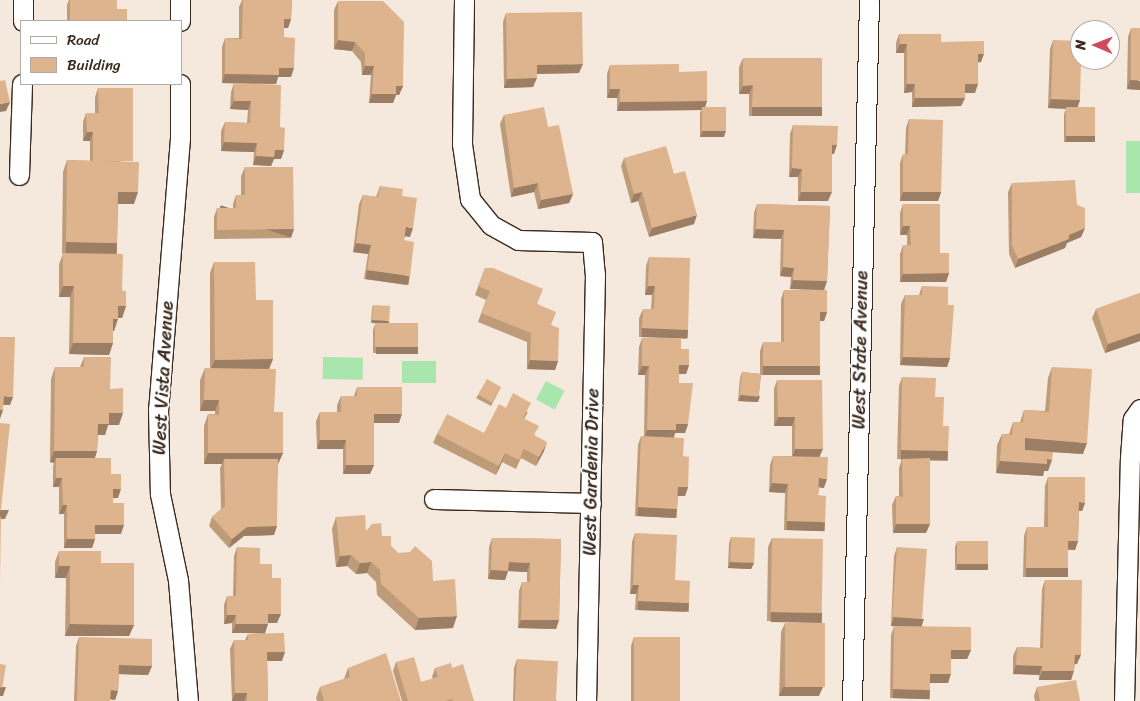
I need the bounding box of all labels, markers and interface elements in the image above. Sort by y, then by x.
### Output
legend [20,20,182,85]
north arrow [1070,20,1120,70]
text: Road [67,27,99,53]
text: N [1068,40,1093,50]
text: Building [67,52,121,78]
street label: West State Avenue [847,270,873,430]
street label: West Vista Avenue [148,300,178,456]
street label: West Gardenia Drive [578,388,604,556]

